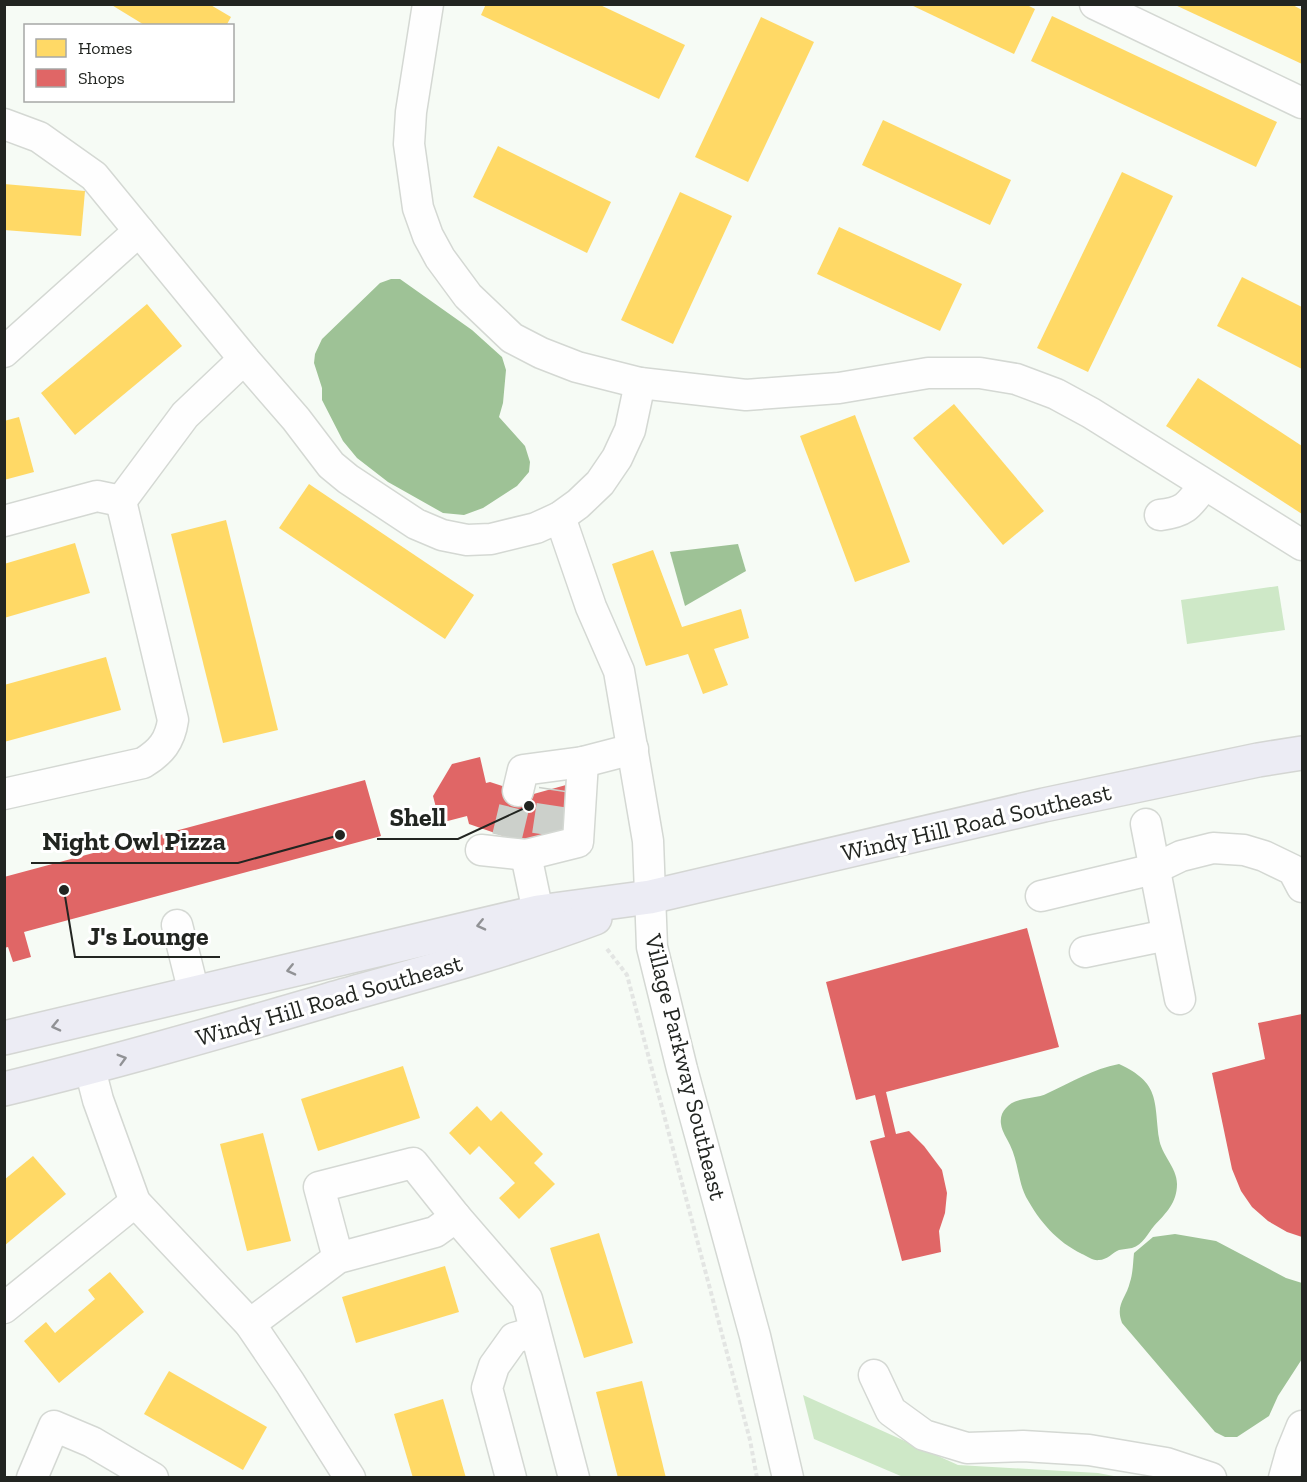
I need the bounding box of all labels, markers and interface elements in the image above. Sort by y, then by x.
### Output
legend [24,24,234,102]
text: Homes [78,37,132,59]
text: Shops [78,67,125,89]
street label: Windy Hill Road Southeast [838,777,1114,867]
callout: Shell [377,795,458,839]
text: Shell [390,801,446,833]
callout: Night Owl Pizza [31,819,238,863]
text: Night Owl Pizza [42,825,226,857]
callout: J's Lounge [75,913,220,957]
one-way arrow [476,918,486,931]
text: J's Lounge [88,920,209,952]
street label: Village Parkway Southeast [639,930,733,1203]
street label: Windy Hill Road Southeast [192,948,466,1052]
one-way arrow [286,962,296,975]
one-way arrow [51,1018,61,1031]
one-way arrow [116,1054,127,1066]

